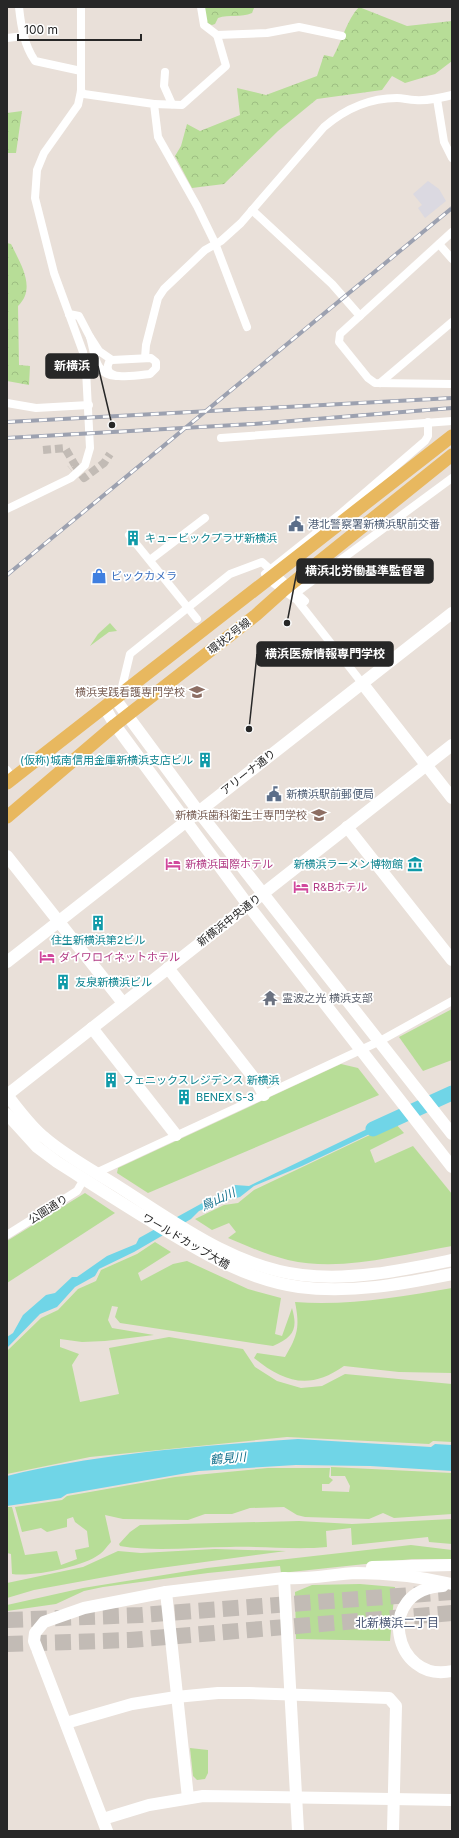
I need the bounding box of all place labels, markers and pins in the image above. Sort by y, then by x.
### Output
callout: 新横浜 [46,354,98,378]
public building icon: 港北警察署新横浜駅前交番 [287,515,305,533]
place label: 港北警察署新横浜駅前交番 [308,517,440,531]
building icon: キュービックプラザ新横浜 [124,529,142,547]
place label: キュービックプラザ新横浜 [145,531,277,545]
callout: 横浜北労働基準監督署 [297,559,433,583]
shop icon: ビックカメラ [90,567,108,585]
place label: ビックカメラ [111,569,177,583]
callout: 横浜医療情報専門学校 [257,642,393,666]
school or university icon: 横浜実践看護専門学校 [188,683,206,701]
place label: 横浜実践看護専門学校 [75,685,185,699]
building icon: (仮称)城南信用金庫新横浜支店ビル [196,751,214,769]
place label: (仮称)城南信用金庫新横浜支店ビル [20,753,193,767]
public building icon: 新横浜駅前郵便局 [265,785,283,803]
place label: 新横浜駅前郵便局 [286,787,374,801]
school or university icon: 新横浜歯科衛生士専門学校 [310,806,328,824]
place label: 新横浜歯科衛生士専門学校 [175,808,307,822]
hotel icon: 新横浜国際ホテル [164,855,182,873]
museum icon: 新横浜ラーメン博物館 [406,855,424,873]
place label: 新横浜国際ホテル [185,857,273,871]
place label: 新横浜ラーメン博物館 [293,857,403,871]
hotel icon: R&Bホテル [292,878,310,896]
place label: R&Bホテル [313,880,367,894]
building icon: 住生新横浜第2ビル [89,914,107,932]
place label: 住生新横浜第2ビル [51,933,145,947]
hotel icon: ダイワロイネットホテル [38,948,56,966]
place label: ダイワロイネットホテル [59,950,180,964]
building icon: 友泉新横浜ビル [54,973,72,991]
place label: 友泉新横浜ビル [75,975,152,989]
temple icon: 霊波之光 横浜支部 [261,989,279,1007]
place label: 霊波之光 横浜支部 [282,991,373,1005]
building icon: フェニックスレジデンス 新横浜 [102,1071,120,1089]
place label: フェニックスレジデンス 新横浜 [123,1073,280,1087]
building icon: BENEX S-3 [175,1088,193,1106]
place label: BENEX S-3 [196,1090,254,1104]

